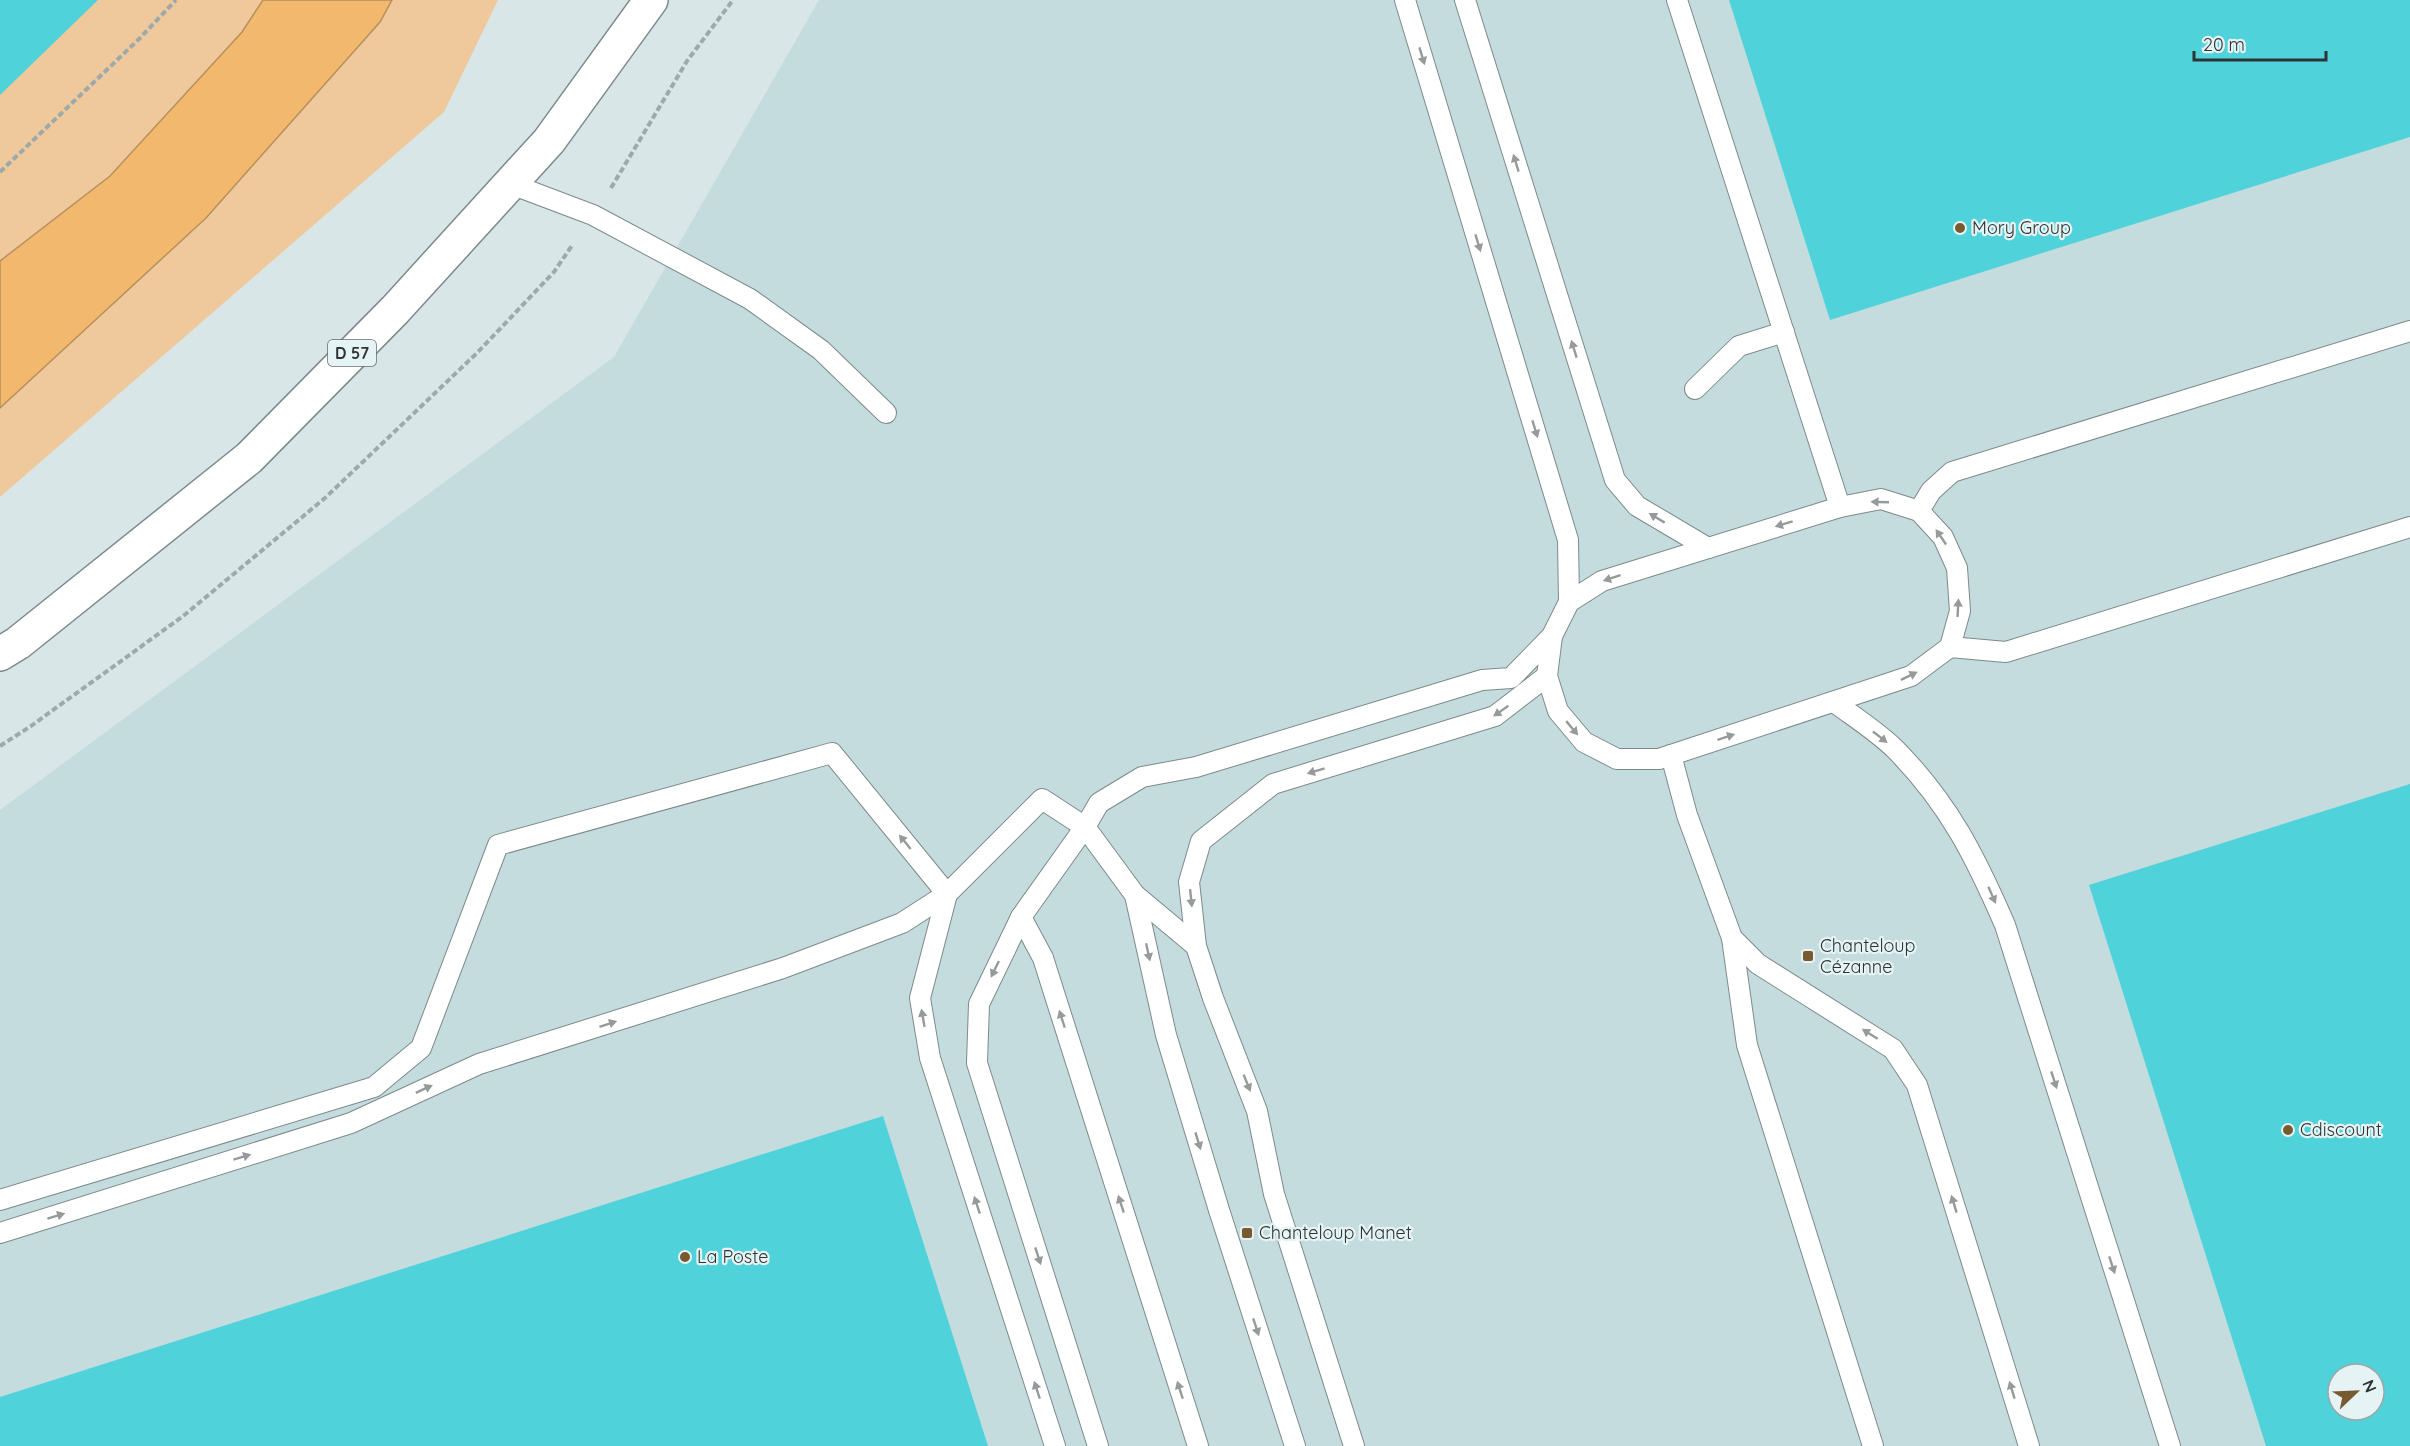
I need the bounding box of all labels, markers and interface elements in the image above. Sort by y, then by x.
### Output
scale bar [2194,24,2326,62]
text: 20 m [2203,33,2245,56]
one-way arrow [1418,47,1427,65]
one-way arrow [1511,154,1520,172]
place label: Mory Group [1972,216,2071,239]
marker: Mory Group [1953,221,1967,235]
one-way arrow [1474,234,1483,252]
road number: D 57 [328,340,376,366]
one-way arrow [1569,340,1578,358]
one-way arrow [1531,420,1540,438]
one-way arrow [1870,497,1889,506]
one-way arrow [1649,514,1666,524]
one-way arrow [1775,520,1793,529]
one-way arrow [1935,530,1947,546]
one-way arrow [1603,574,1621,583]
one-way arrow [1954,599,1963,618]
one-way arrow [1900,671,1918,681]
one-way arrow [1493,705,1509,717]
one-way arrow [1565,720,1578,735]
one-way arrow [1873,731,1888,743]
one-way arrow [1717,732,1735,741]
one-way arrow [1307,767,1325,776]
one-way arrow [898,834,911,850]
one-way arrow [1987,886,1997,904]
one-way arrow [1186,888,1196,907]
place label: Chanteloup Cézanne [1820,934,1916,978]
one-way arrow [1144,943,1153,962]
marker: Chanteloup Cézanne [1801,949,1815,963]
one-way arrow [991,961,1000,978]
one-way arrow [918,1008,927,1027]
one-way arrow [1057,1010,1066,1028]
one-way arrow [599,1019,617,1028]
one-way arrow [1862,1029,1878,1040]
one-way arrow [2050,1071,2059,1089]
one-way arrow [1242,1075,1252,1093]
one-way arrow [416,1085,433,1094]
place label: Cdiscount [2300,1118,2382,1141]
marker: Cdiscount [2281,1123,2295,1137]
one-way arrow [1194,1132,1203,1150]
one-way arrow [233,1152,251,1161]
one-way arrow [1116,1195,1125,1213]
one-way arrow [1949,1195,1958,1213]
one-way arrow [972,1196,981,1214]
one-way arrow [47,1211,65,1220]
place label: Chanteloup Manet [1259,1221,1412,1244]
marker: Chanteloup Manet [1240,1226,1254,1240]
place label: La Poste [697,1245,768,1268]
one-way arrow [1034,1247,1043,1265]
marker: La Poste [678,1250,692,1264]
one-way arrow [2108,1256,2118,1274]
one-way arrow [1252,1318,1262,1336]
north arrow [2326,1362,2386,1422]
text: N [2358,1377,2381,1395]
one-way arrow [1031,1381,1041,1399]
one-way arrow [1175,1381,1184,1399]
one-way arrow [2007,1381,2016,1399]

